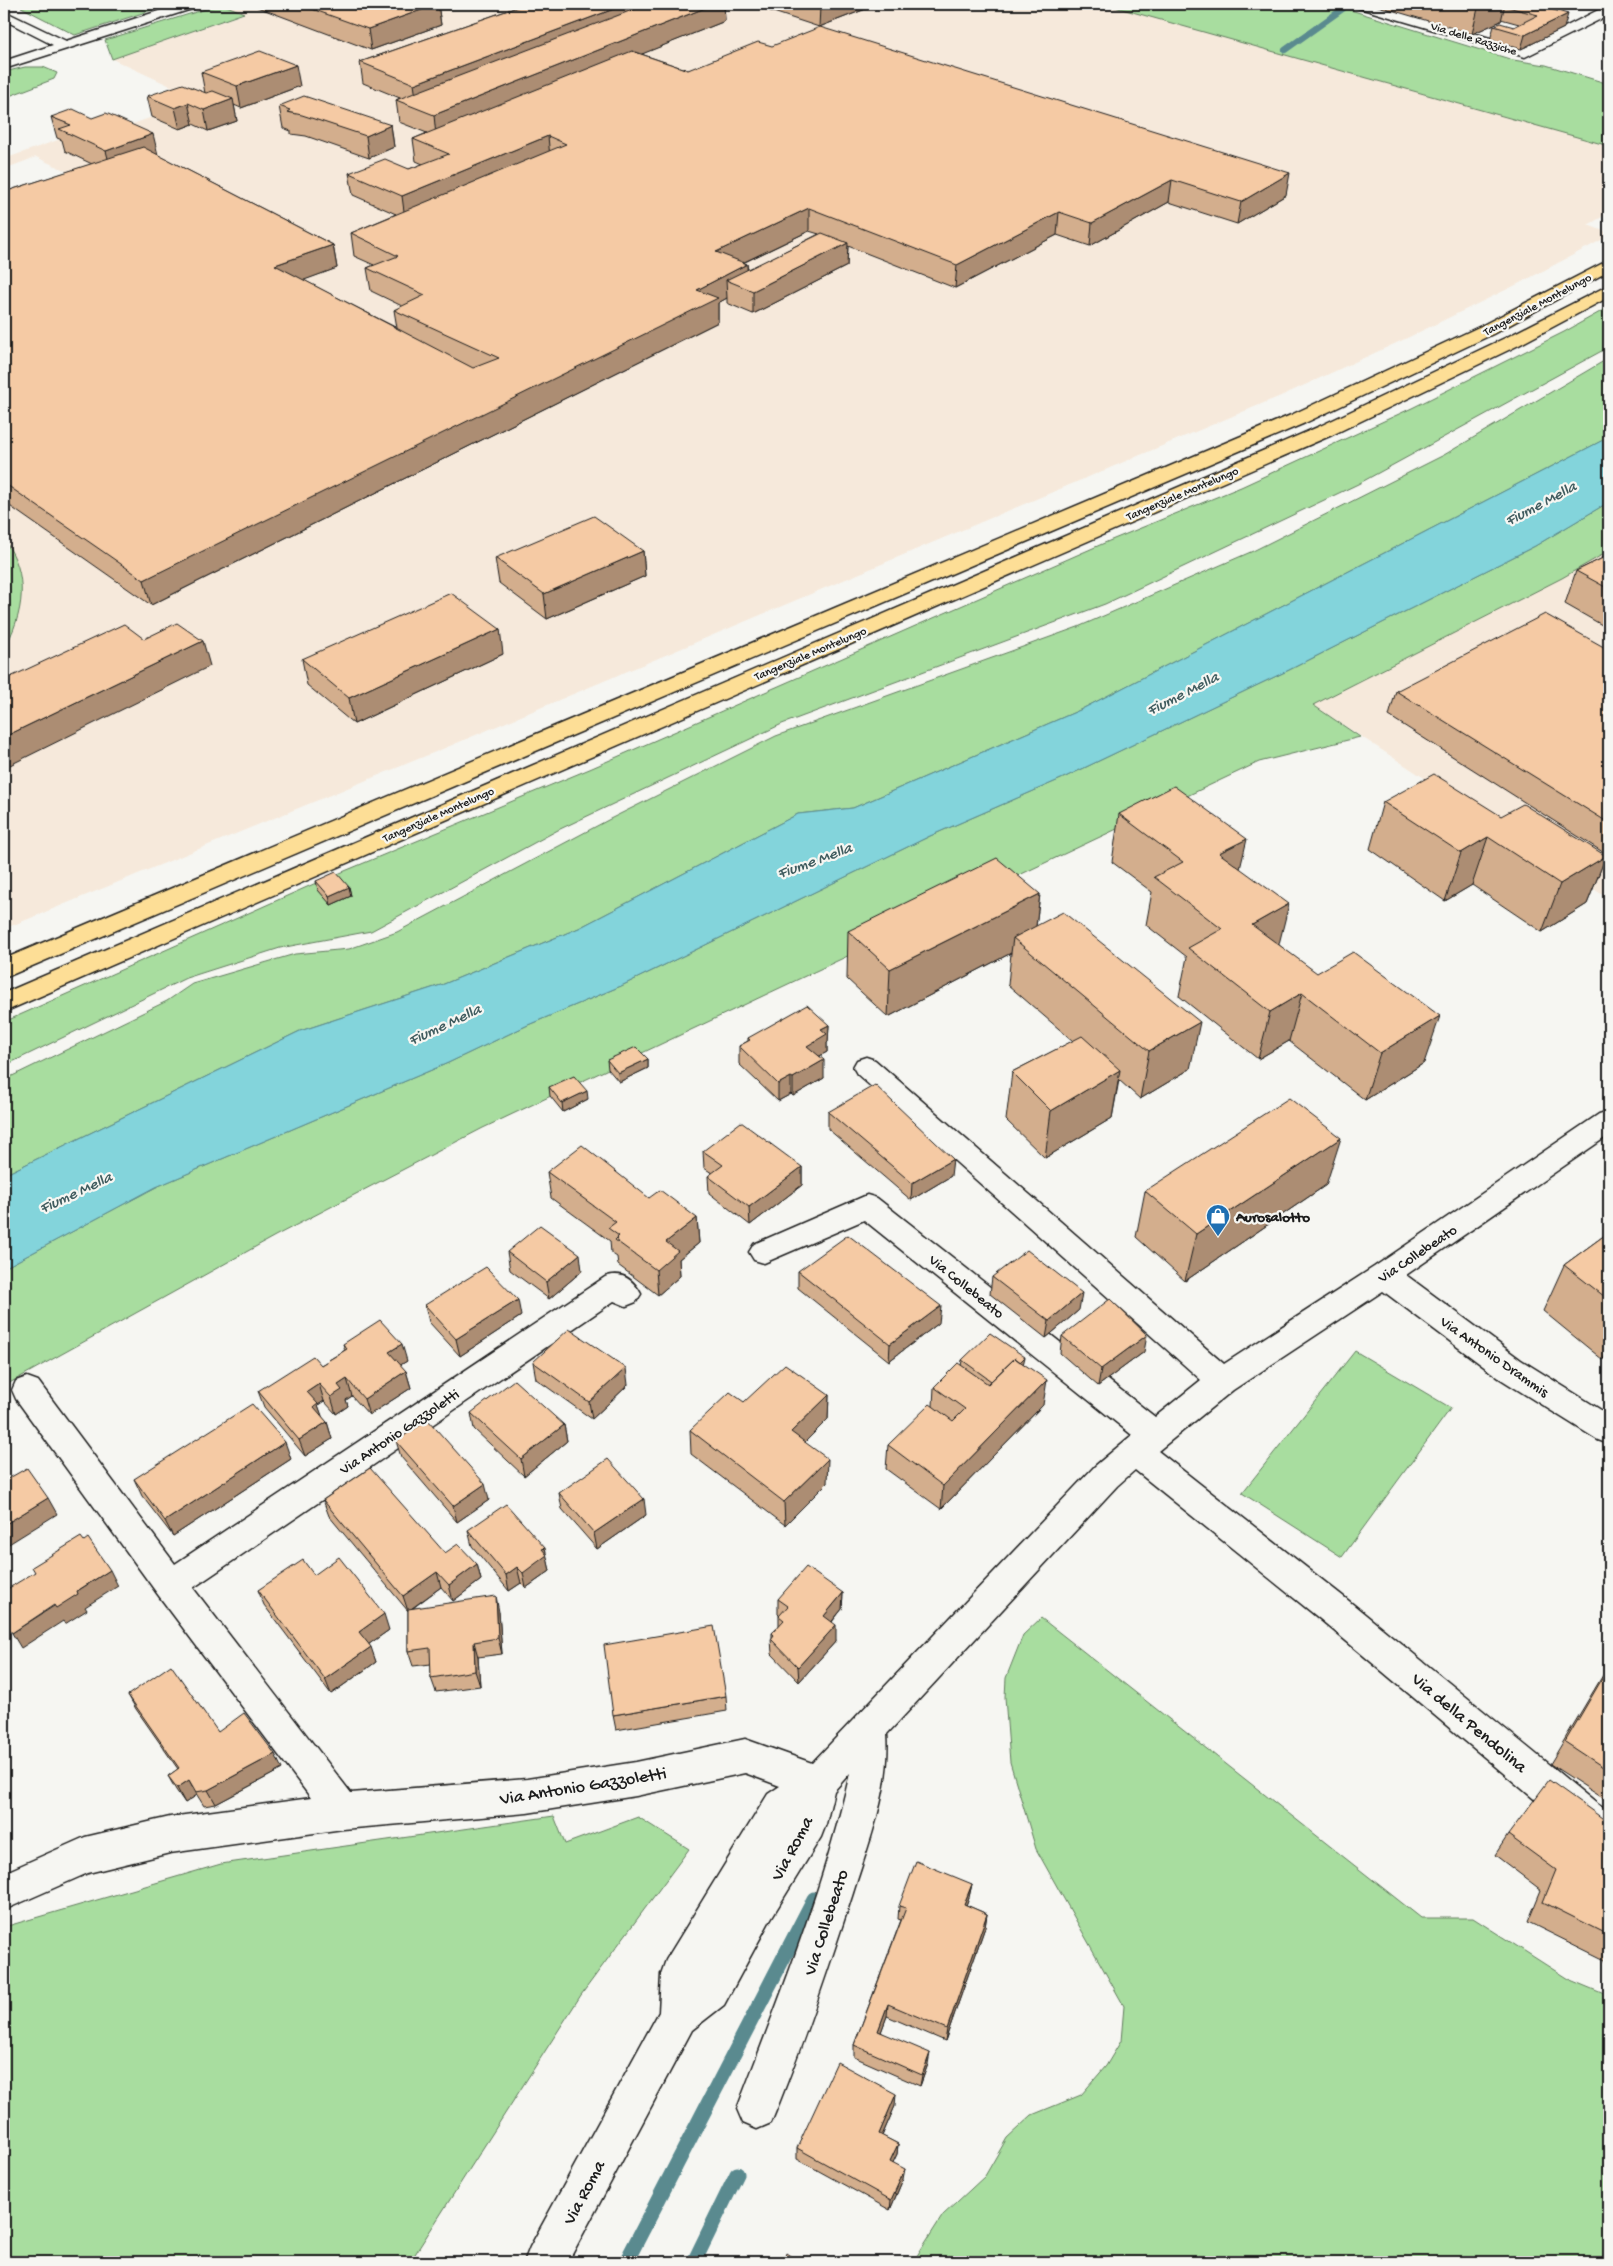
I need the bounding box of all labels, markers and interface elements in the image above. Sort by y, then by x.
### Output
street label: Via delle Razziche [1428,20,1519,60]
street label: Tangenziale Montelungo [1481,271,1594,341]
street label: Tangenziale Montelungo [1124,465,1241,525]
water label: Fiume Mella [1503,478,1581,532]
street label: Tangenziale Montelungo [752,625,869,685]
water label: Fiume Mella [1145,668,1224,721]
street label: Tangenziale Montelungo [380,785,497,847]
water label: Fiume Mella [775,840,856,885]
water label: Fiume Mella [406,1001,486,1051]
water label: Fiume Mella [37,1169,117,1219]
shop icon: Aurosalotto [1205,1203,1231,1237]
place label: Aurosalotto [1235,1209,1310,1227]
street label: Via Collebeato [1374,1221,1461,1288]
street label: Via Collebeato [924,1251,1007,1324]
street label: Via Antonio Drammis [1435,1313,1552,1402]
street label: Via Antonio Gazzoletti [336,1386,463,1480]
street label: Via della Pendolina [1406,1669,1531,1779]
street label: Via Antonio Gazzoletti [498,1764,668,1811]
street label: Via Roma [767,1813,819,1886]
street label: Via Collebeato [800,1867,854,1979]
street label: Via Roma [559,2157,611,2230]

